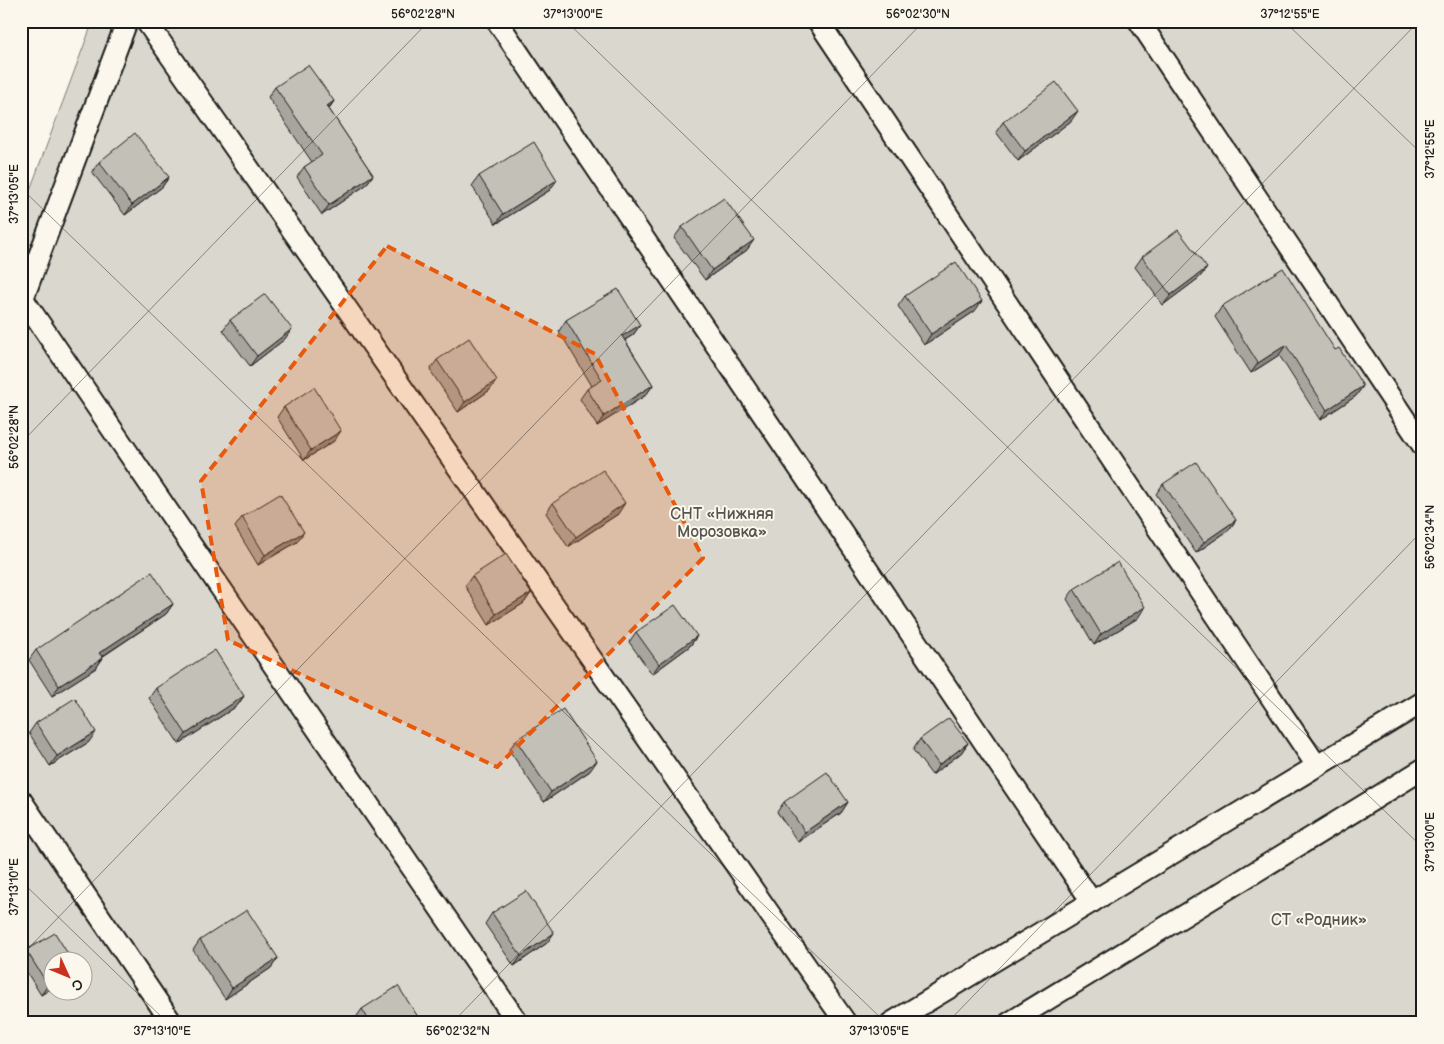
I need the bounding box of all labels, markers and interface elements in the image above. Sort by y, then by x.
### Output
text: 56°02'28"N [391,7,455,22]
text: 37°13'00"E [543,7,603,22]
text: 56°02'30"N [886,7,950,22]
text: 37°12'55"E [1260,7,1320,22]
text: 37°12'55"E [1423,119,1438,179]
text: 37°13'05"E [7,164,22,224]
text: 56°02'28"N [7,405,22,469]
park label: СНТ «Нижняя Морозовка» [670,505,774,542]
text: 56°02'34"N [1423,505,1438,569]
text: 37°13'00"E [1423,812,1438,872]
text: 37°13'10"E [7,858,22,916]
park label: СТ «Родник» [1271,911,1367,930]
north arrow [42,952,92,1002]
text: С [67,975,86,994]
text: 37°13'10"E [133,1024,191,1039]
text: 56°02'32"N [426,1024,490,1039]
text: 37°13'05"E [849,1024,909,1039]

